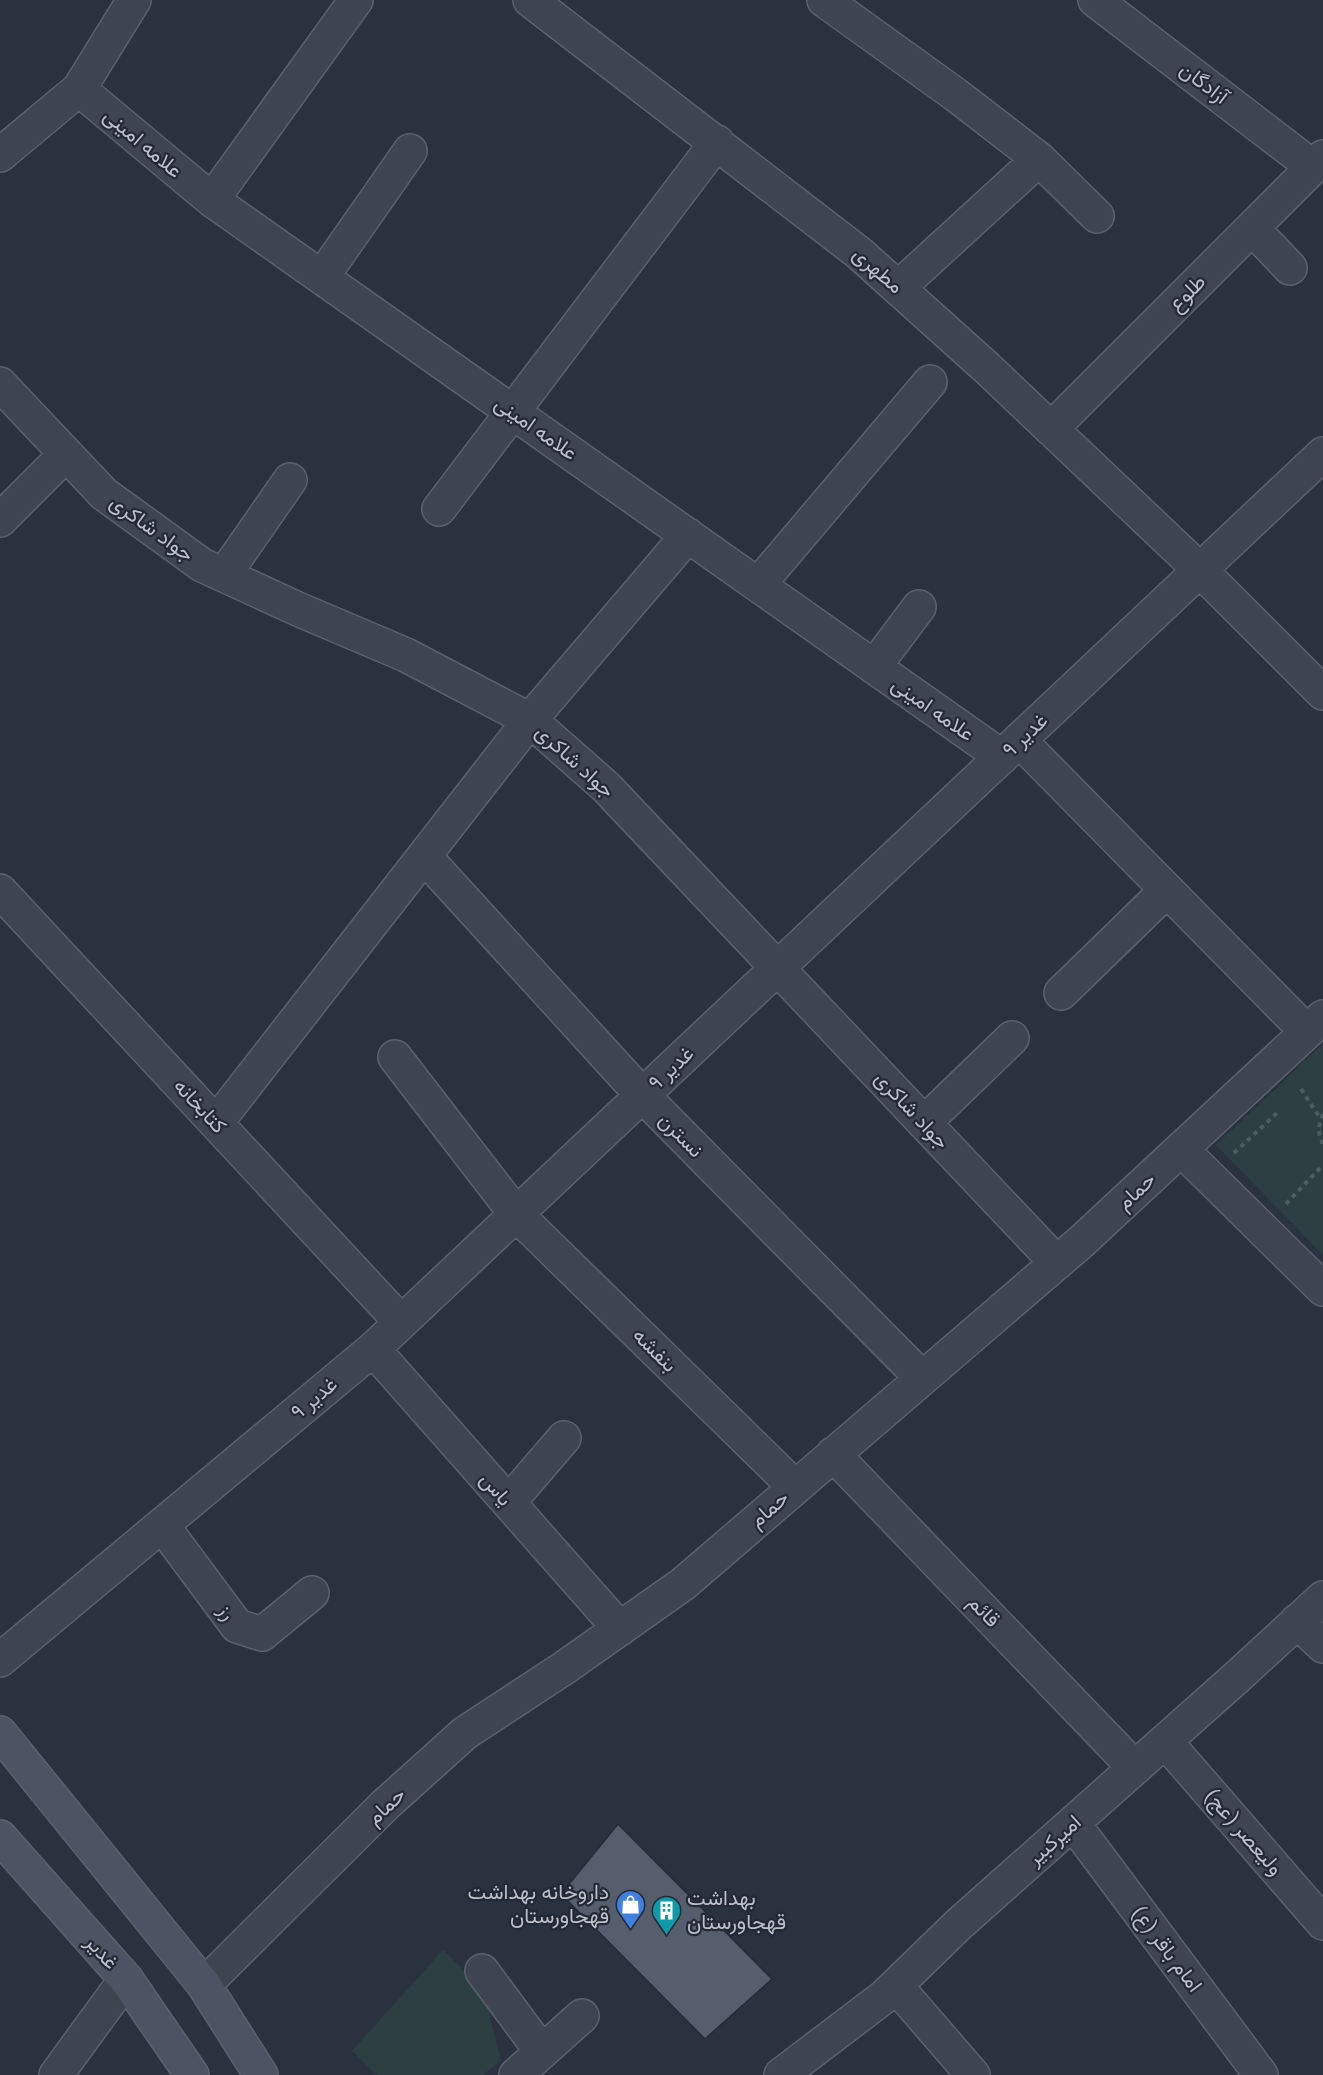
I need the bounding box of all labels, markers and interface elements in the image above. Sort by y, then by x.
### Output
street label: آزادگان [1174,57,1235,111]
street label: علامه امینی [99,103,187,183]
street label: مطهری [847,242,908,299]
street label: طلوع [1163,269,1212,318]
street label: علامه امینی [490,391,582,465]
street label: جواد شاکری [105,490,199,567]
street label: علامه امینی [887,672,979,746]
street label: غدیر ۹ [997,708,1053,763]
street label: جواد شاکری [530,719,619,803]
street label: غدیر ۹ [643,1041,699,1096]
street label: جواد شاکری [869,1066,954,1155]
street label: کتابخانه [169,1074,231,1138]
street label: نسترن [653,1108,708,1163]
street label: حمام [1112,1167,1162,1216]
street label: بنفشه [628,1323,682,1377]
street label: غدیر ۹ [286,1372,343,1425]
street label: یاس [475,1467,517,1511]
street label: حمام [744,1485,795,1534]
street label: قائم [962,1590,1005,1633]
street label: رز [212,1598,241,1625]
street label: حمام [362,1782,412,1831]
street label: ولیعصر (عج) [1199,1784,1288,1881]
street label: امیرکبیر [1022,1810,1086,1872]
place label: داروخانه بهداشت قهجاورستان [467,1880,609,1929]
place label: بهداشت قهجاورستان [687,1886,786,1935]
shop icon: داروخانه بهداشت قهجاورستان [614,1888,646,1930]
building icon: بهداشت قهجاورستان [650,1894,682,1936]
street label: امام باقر (ع) [1125,1901,1207,1998]
street label: غدیر [79,1929,123,1975]

